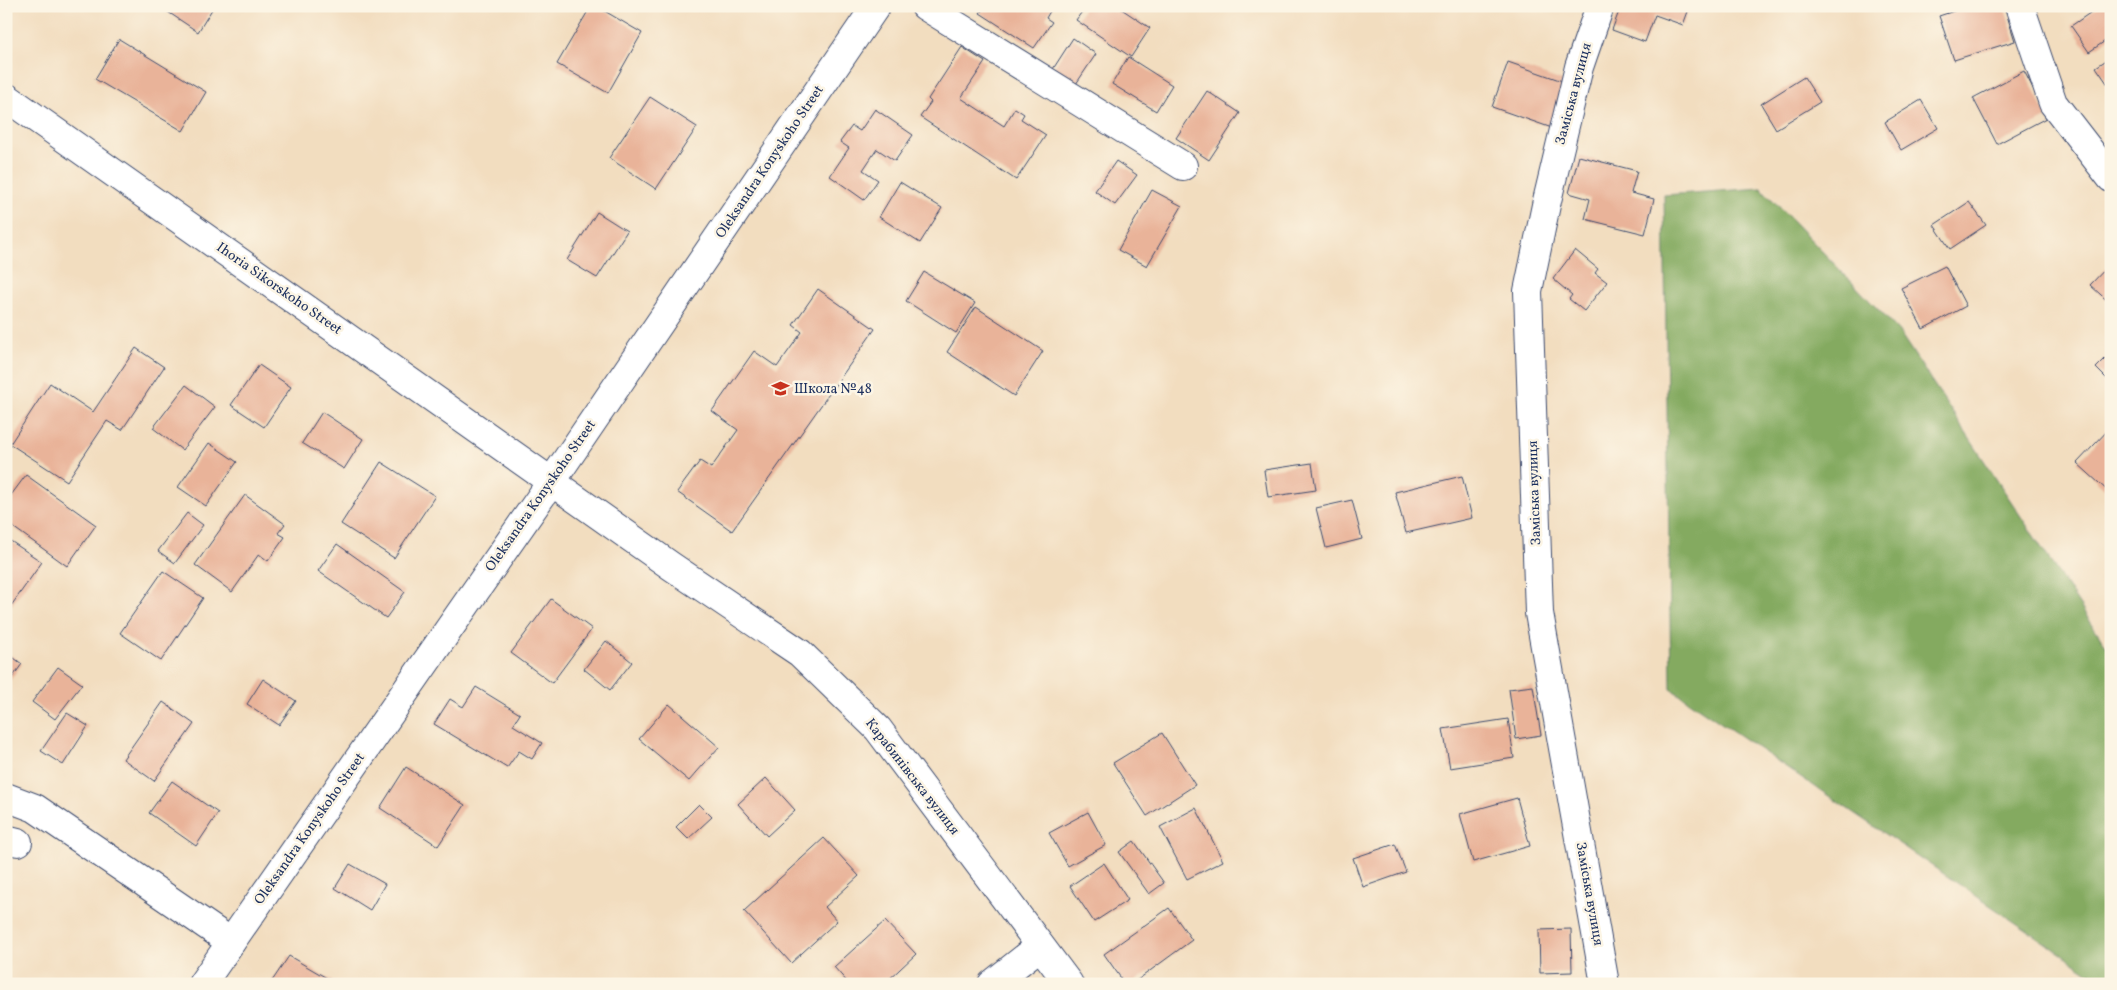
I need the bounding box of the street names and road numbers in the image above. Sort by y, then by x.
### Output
street label: Заміська вулиця [1551,41,1597,147]
street label: Oleksandra Konyskoho Street [711,81,829,242]
street label: Ihoria Sikorskoho Street [212,238,346,340]
street label: Oleksandra Konyskoho Street [481,416,601,576]
street label: Заміська вулиця [1524,440,1546,546]
street label: Карабинівська вулиця [861,715,963,839]
street label: Oleksandra Konyskoho Street [250,749,370,909]
street label: Заміська вулиця [1571,841,1607,947]

